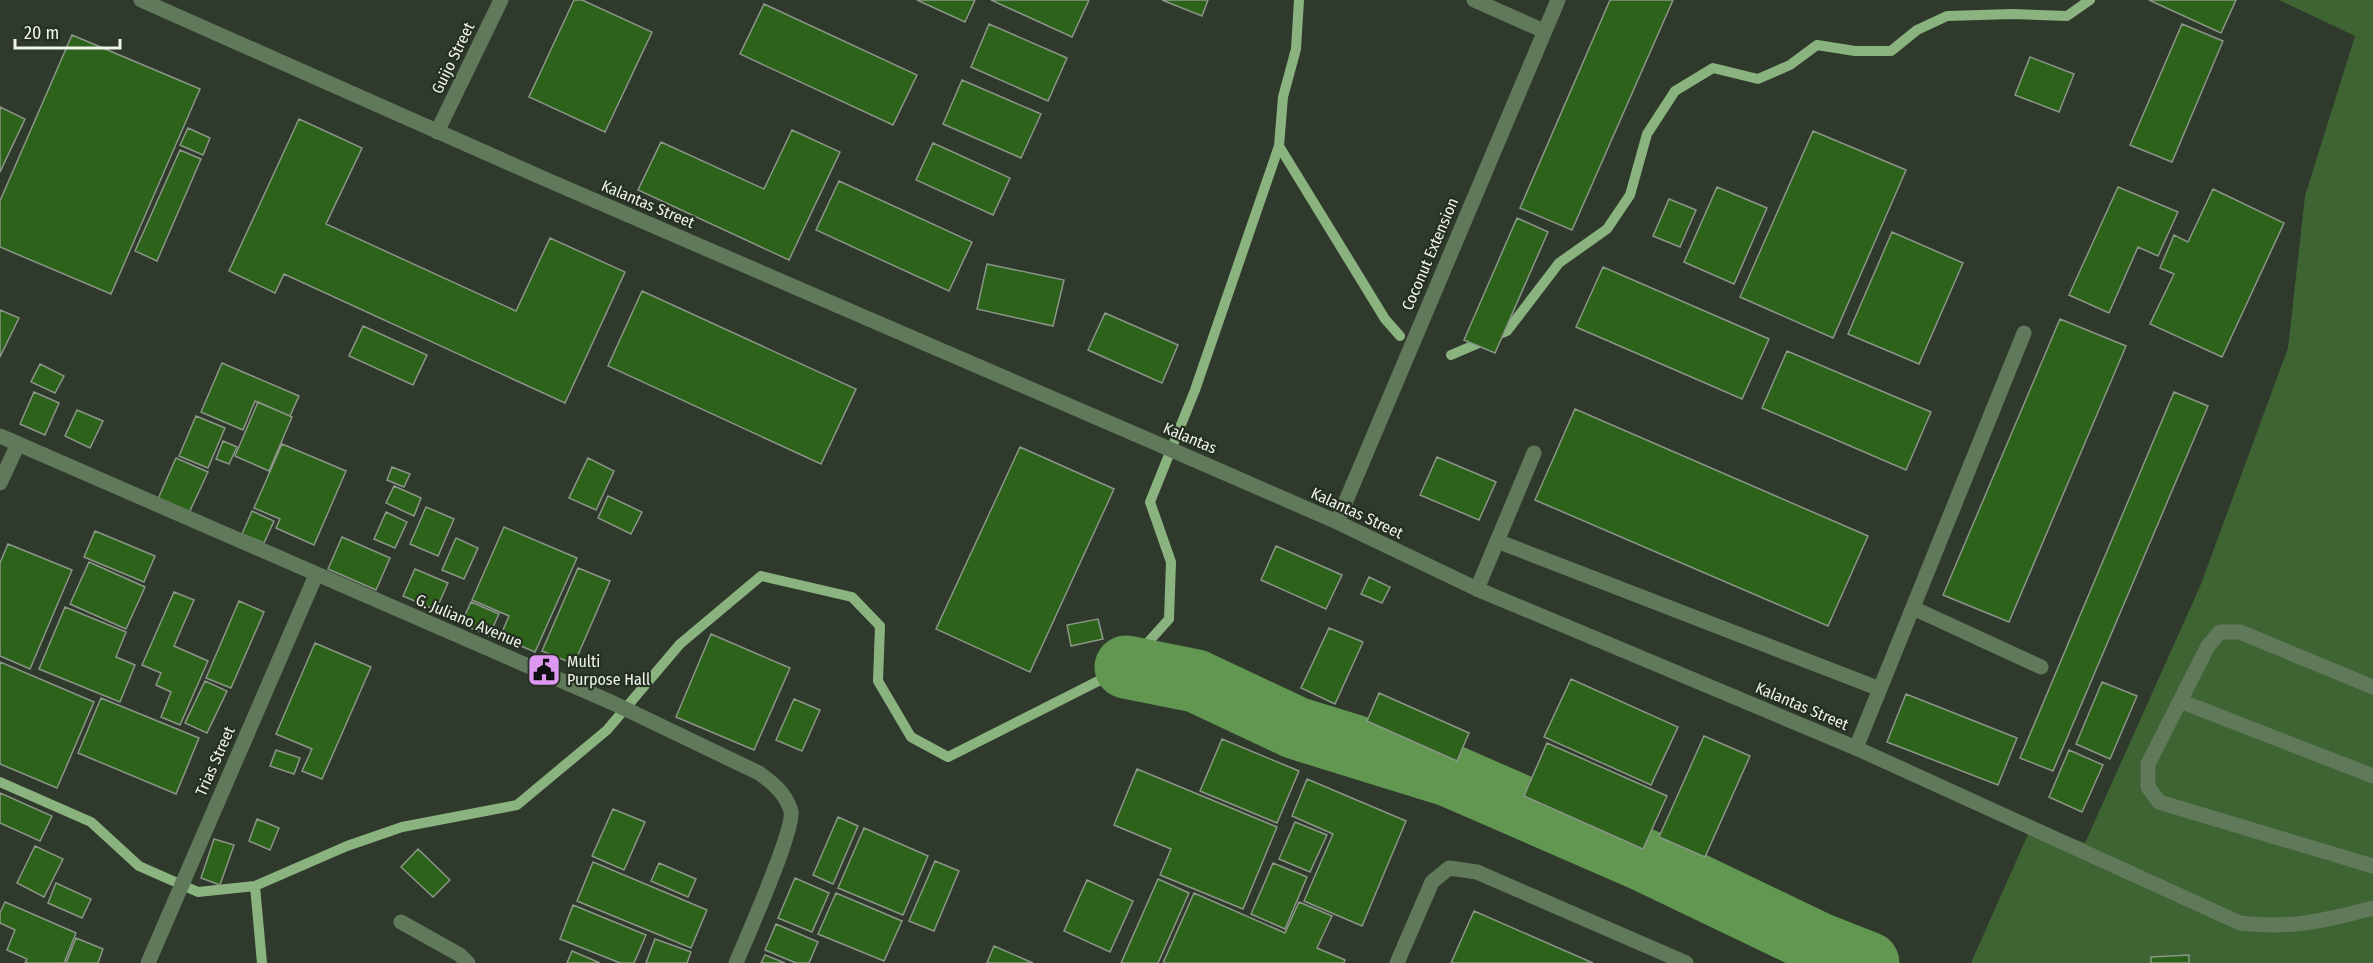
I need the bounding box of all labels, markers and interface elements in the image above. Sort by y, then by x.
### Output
scale bar [15,12,120,50]
street label: Guijo Street [428,18,479,97]
text: 20 m [24,22,59,44]
street label: Kalantas Street [599,176,698,232]
street label: Coconut Extension [1398,195,1462,313]
street label: Kalantas [1160,418,1220,458]
street label: Kalantas Street [1308,483,1407,543]
street label: G. Juliano Avenue [413,590,525,652]
public building icon: Multi Purpose Hall [526,652,562,688]
place label: Multi Purpose Hall [567,652,650,689]
street label: Kalantas Street [1753,678,1852,734]
street label: Trias Street [191,723,239,799]

